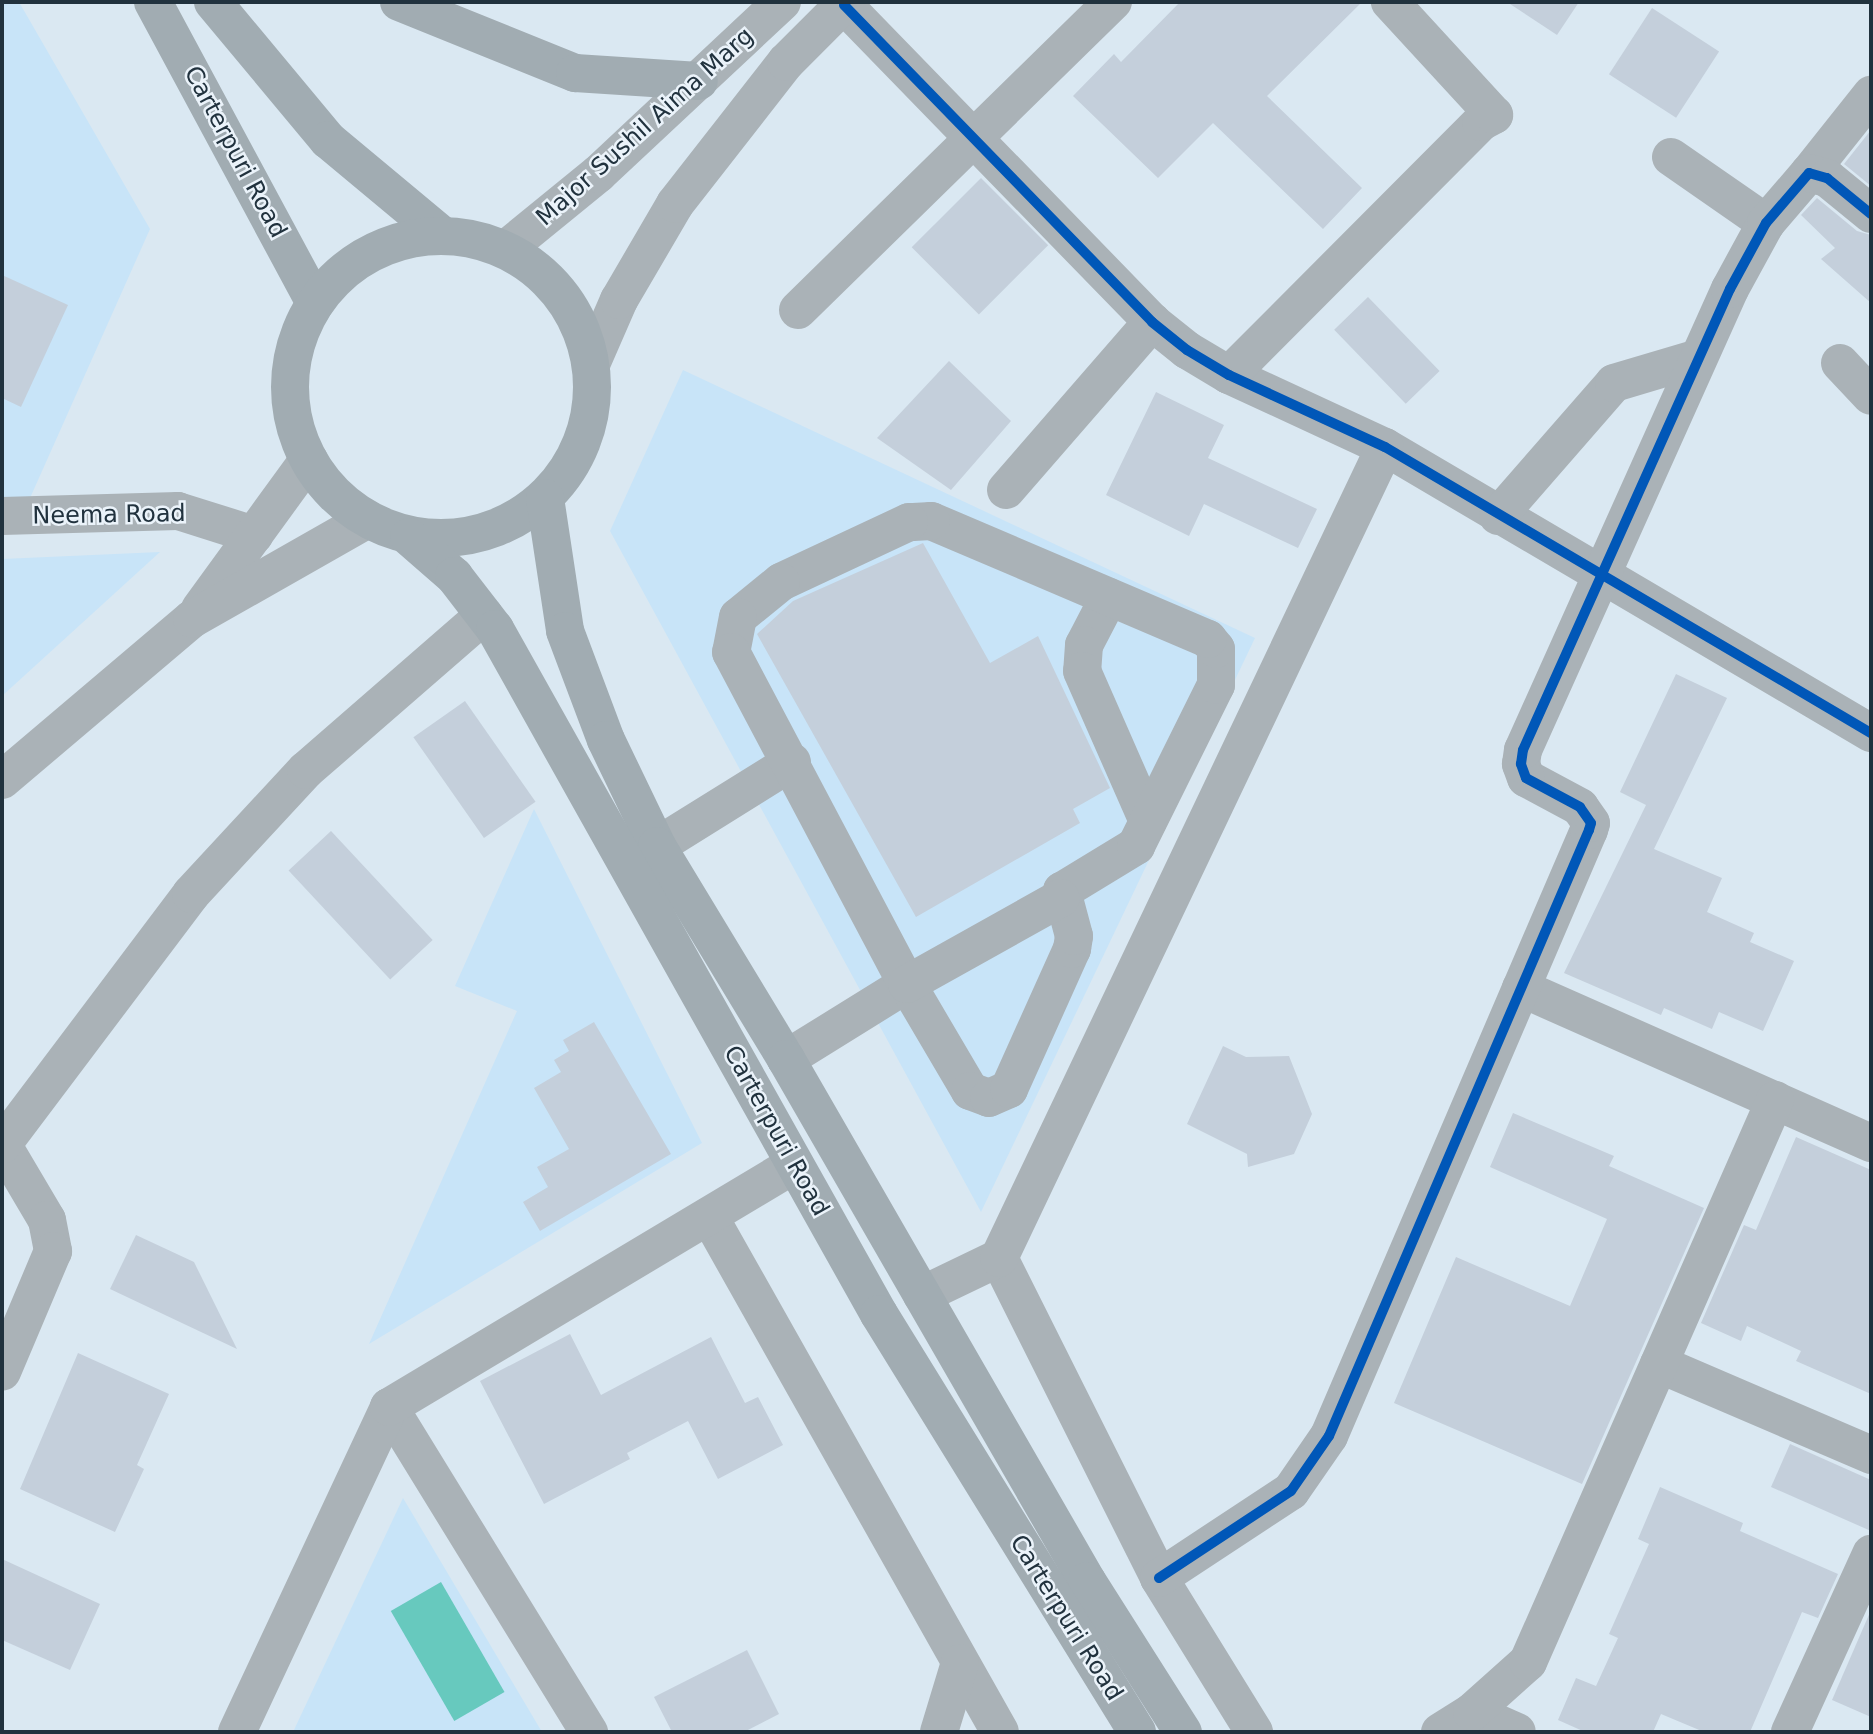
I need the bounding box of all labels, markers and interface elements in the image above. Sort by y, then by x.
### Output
street label: Major Sushil Aima Marg [530,22,760,232]
street label: Carterpuri Road [178,61,292,243]
street label: Neema Road [32,499,186,531]
street label: Carterpuri Road [717,1041,835,1221]
street label: Carterpuri Road [1003,1530,1129,1706]

